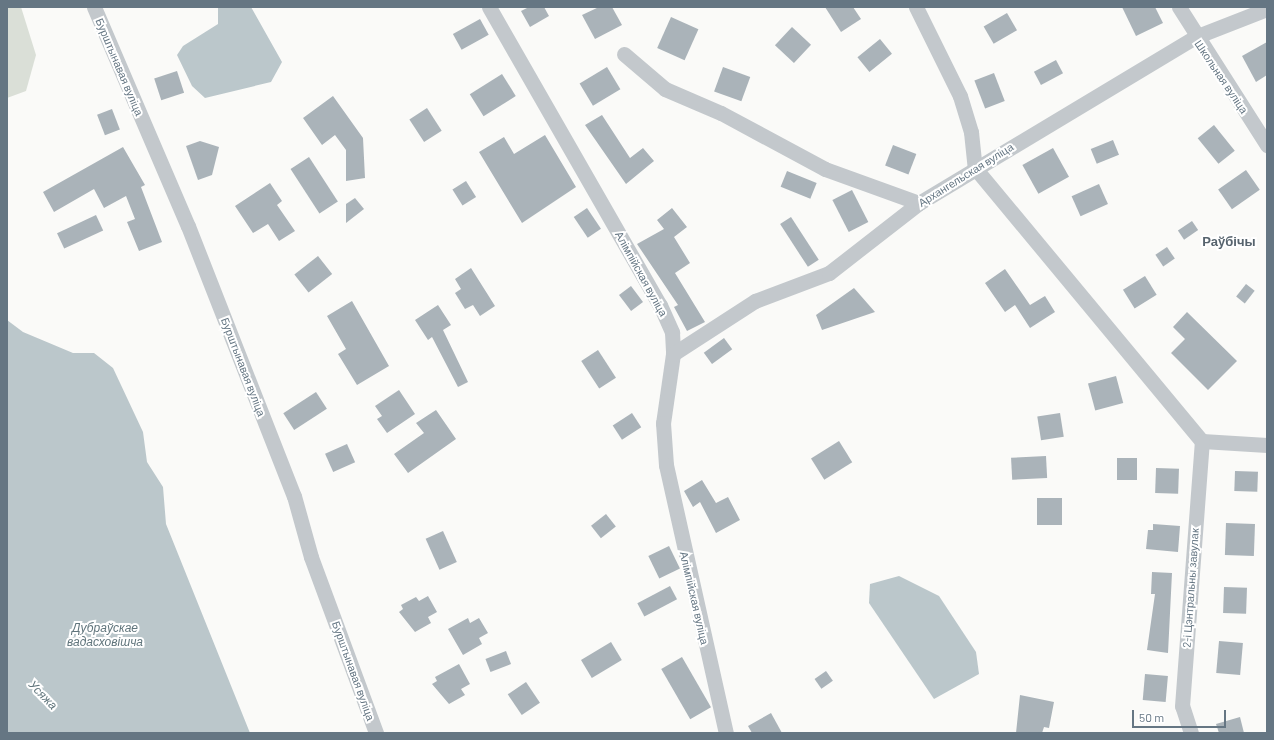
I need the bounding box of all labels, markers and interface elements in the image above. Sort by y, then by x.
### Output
street label: Бурштынавая вуліца [92,16,146,118]
street label: Школьная вуліца [1192,38,1250,116]
street label: Архангельская вуліца [916,140,1016,210]
street label: Алімпійская вуліца [612,229,670,319]
district label: Раўбічы [1202,233,1256,249]
street label: Бурштынавая вуліца [218,316,268,418]
street label: 2-і Цэнтральны завулак [1180,528,1202,648]
street label: Алімпійская вуліца [677,550,711,646]
street label: Бурштынавая вуліца [329,620,377,722]
water label: Дубраўскае вадасховішча [67,621,143,649]
water label: Усяжа [26,678,60,712]
scale bar [1134,702,1228,728]
text: 50 m [1139,710,1164,724]

